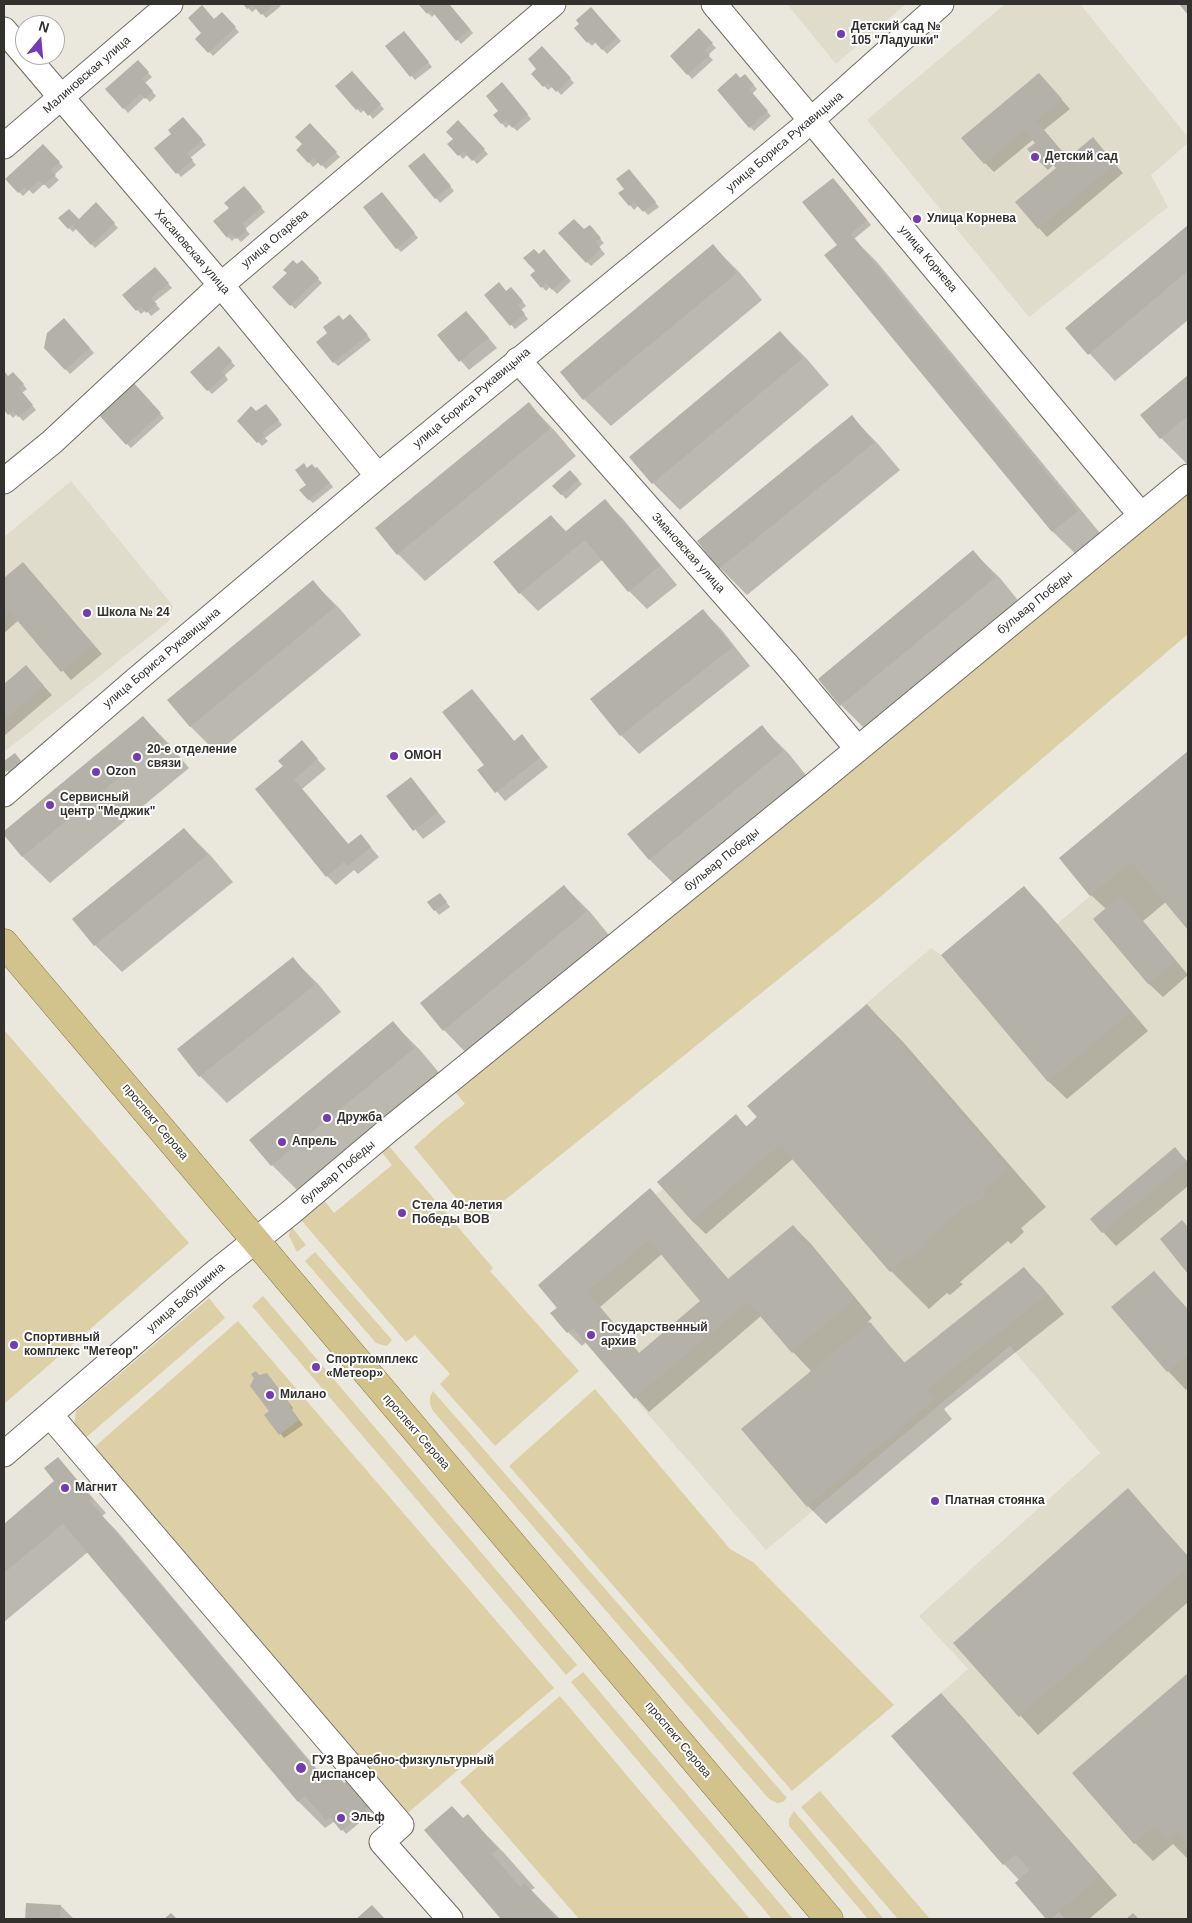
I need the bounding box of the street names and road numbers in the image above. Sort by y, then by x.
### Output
street label: Малиновская улица [40,33,134,117]
street label: улица Бориса Рукавицына [724,89,846,195]
street label: Хасановская улица [151,207,233,297]
street label: улица Огарёва [239,207,311,271]
street label: улица Корнева [896,223,960,295]
street label: улица Бориса Рукавицына [411,345,533,451]
street label: Змановская улица [648,510,728,596]
street label: бульвар Победы [994,568,1076,638]
street label: улица Бориса Рукавицына [101,605,223,711]
street label: бульвар Победы [681,825,763,895]
street label: проспект Серова [119,1081,191,1163]
street label: бульвар Победы [298,1138,378,1208]
street label: улица Бабушкина [144,1260,228,1336]
street label: проспект Серова [379,1391,453,1473]
street label: проспект Серова [642,1699,714,1781]

